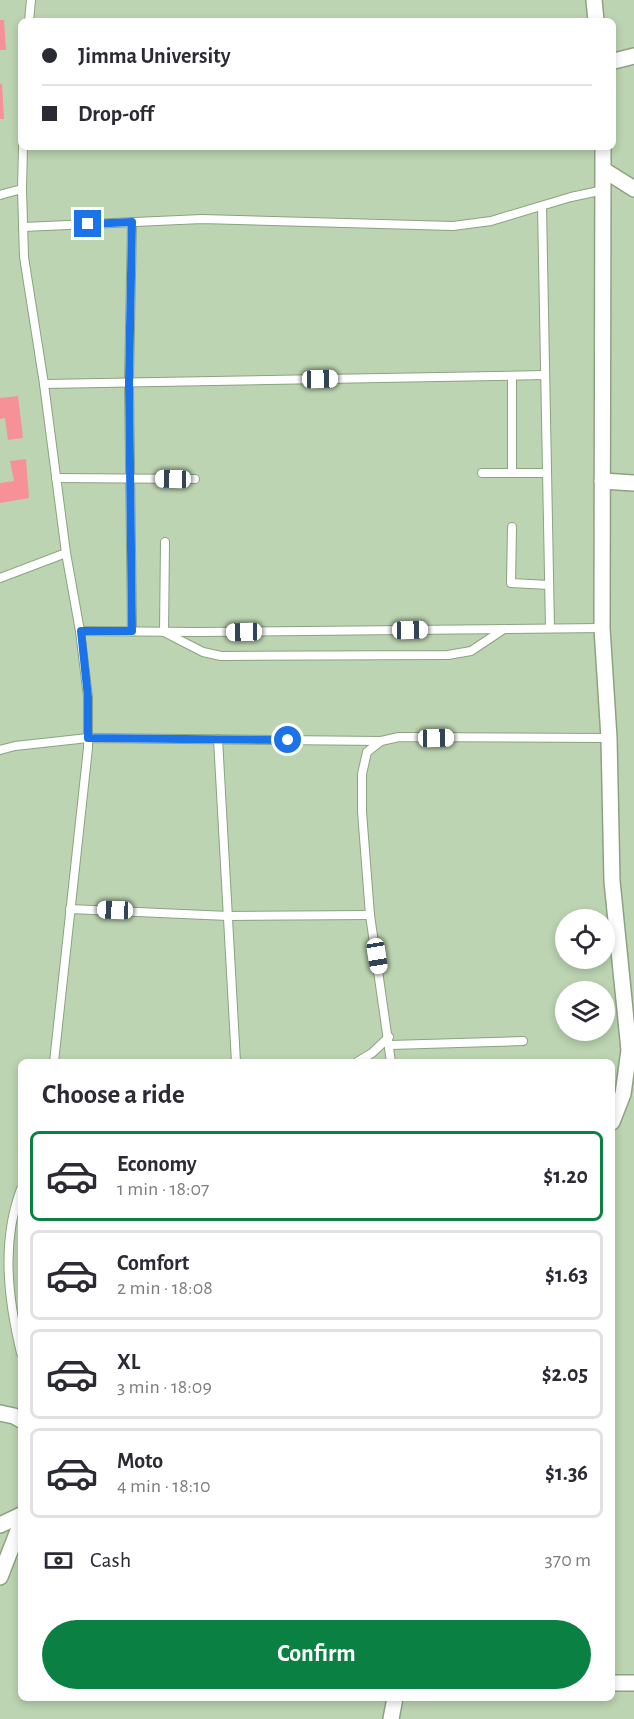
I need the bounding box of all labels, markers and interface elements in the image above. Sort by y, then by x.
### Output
text: Jimma University [78,45,230,67]
text: Drop-off [78,103,154,125]
route end [74,210,101,237]
car [302,370,338,388]
car [155,470,191,488]
car [392,621,428,639]
car [226,623,262,641]
route start [274,726,301,753]
car [418,729,454,747]
car [97,900,133,920]
map controls [555,909,615,1041]
button: locate [555,909,615,969]
car [365,937,389,975]
button: layers [555,981,615,1041]
text: Choose a ride [42,1081,185,1108]
icon: car [45,1149,99,1203]
text: Economy [117,1153,197,1175]
text: $1.20 [543,1165,588,1187]
text: 1 min · 18:07 [117,1179,209,1199]
icon: car [45,1248,99,1302]
text: Comfort [117,1252,189,1274]
text: $1.63 [545,1264,588,1286]
text: 2 min · 18:08 [117,1278,213,1298]
icon: car [45,1347,99,1401]
text: XL [117,1351,140,1373]
text: $2.05 [542,1363,588,1385]
text: 3 min · 18:09 [117,1377,212,1397]
icon: car [45,1446,99,1500]
text: Moto [117,1450,163,1472]
text: $1.36 [545,1462,588,1484]
text: 4 min · 18:10 [117,1476,211,1496]
icon: cash [42,1544,75,1577]
text: Cash [90,1549,131,1571]
text: 370 m [545,1550,591,1570]
button: Confirm [42,1620,591,1689]

